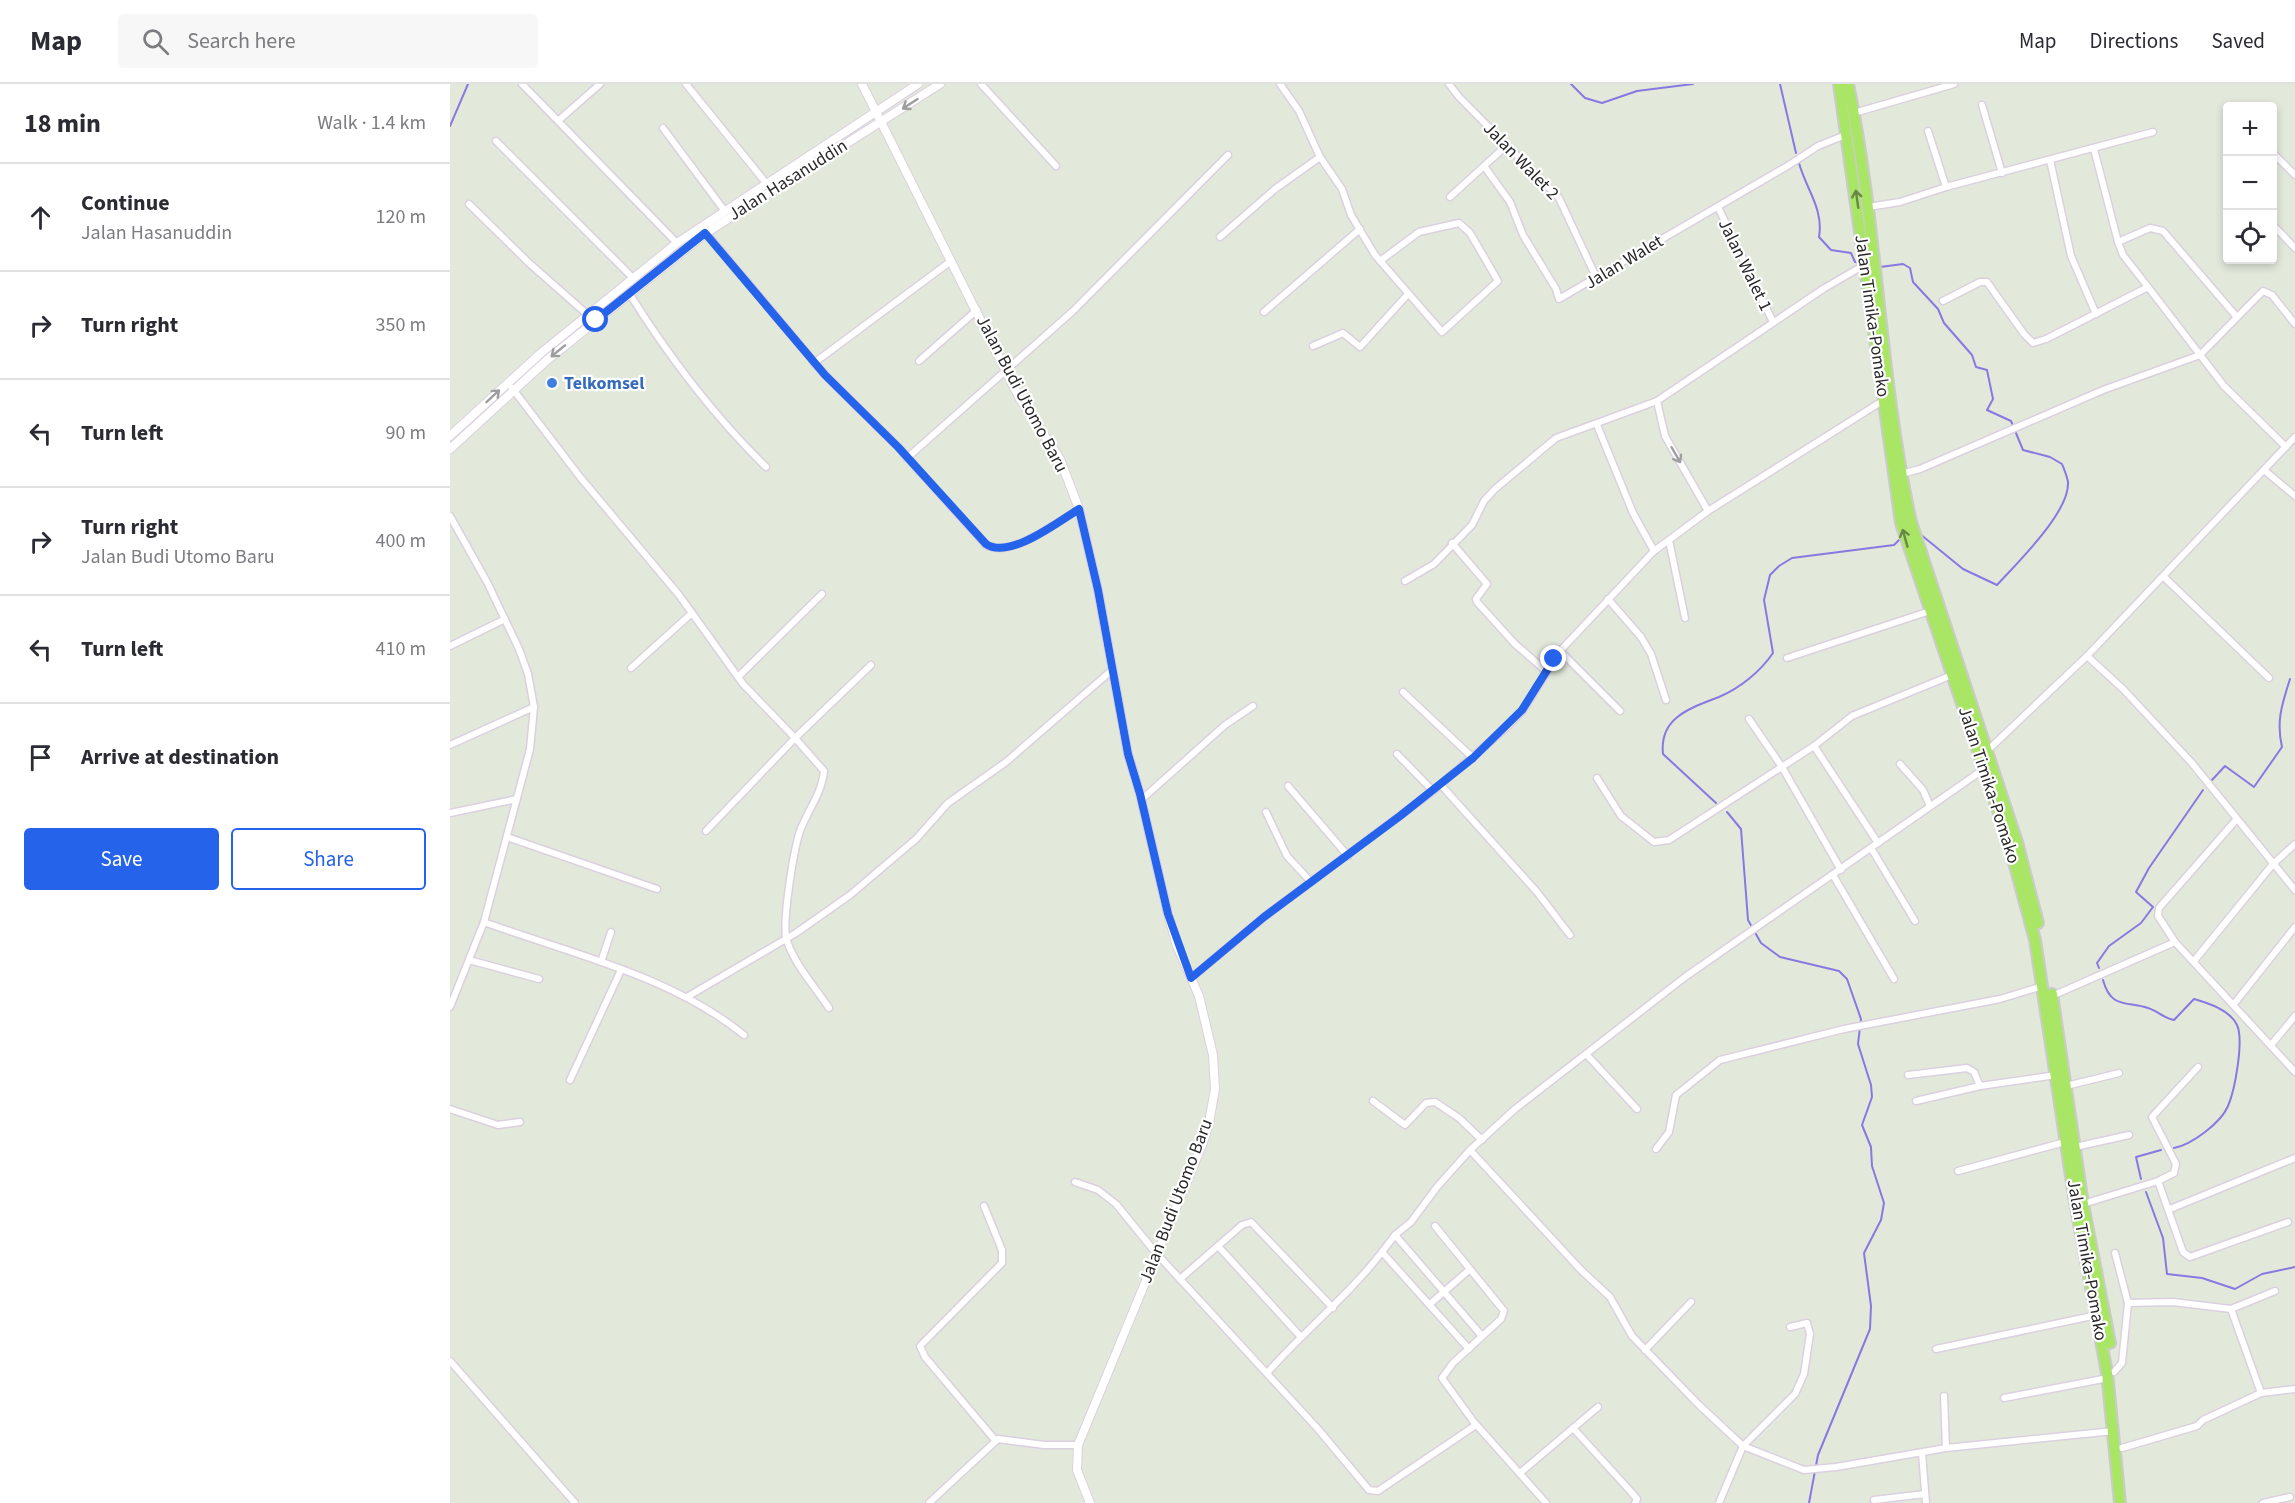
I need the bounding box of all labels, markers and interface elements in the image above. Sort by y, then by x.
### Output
search box [118,14,538,68]
text: Map [30,21,82,61]
icon: search [139,25,172,58]
text: Search here [187,25,296,57]
text: Map [2019,26,2057,56]
text: Directions [2090,26,2178,56]
text: Saved [2211,26,2265,56]
one-way arrow [902,98,919,110]
map controls [2223,102,2277,264]
button: + [2223,102,2277,156]
text: 18 min [24,105,101,142]
text: Walk · 1.4 km [317,109,426,137]
street label: Jalan Walet 2 [1477,116,1565,206]
street label: Jalan Hasanuddin [724,133,852,227]
button: − [2223,156,2277,210]
text: Continue [81,187,170,219]
one-way arrow [1851,190,1862,210]
icon: ahead [24,201,57,234]
text: 120 m [376,203,426,231]
button: locate [2223,210,2277,264]
street label: Jalan Walet 1 [1712,215,1778,315]
text: Jalan Hasanuddin [81,219,232,247]
street label: Jalan Walet [1580,229,1668,295]
street label: Jalan Timika-Pomako [1848,233,1896,399]
route start [582,306,608,332]
icon: right [24,309,57,342]
text: Turn right [81,309,178,341]
text: 350 m [376,311,426,339]
street label: Jalan Budi Utomo Baru [970,311,1074,477]
one-way arrow [550,344,566,357]
place label: Telkomsel [564,371,644,396]
marker: Telkomsel [545,376,559,390]
one-way arrow [485,390,500,404]
icon: left [24,417,57,450]
text: Turn left [81,417,163,449]
text: 90 m [386,419,426,447]
one-way arrow [1671,447,1683,464]
text: Turn right [81,511,178,543]
icon: right [24,525,57,558]
text: 400 m [376,527,426,555]
one-way arrow [1899,528,1910,547]
text: Jalan Budi Utomo Baru [81,543,275,571]
icon: left [24,633,57,666]
text: Turn left [81,633,163,665]
text: 410 m [376,635,426,663]
route end [1540,645,1566,671]
street label: Jalan Timika-Pomako [1952,703,2026,867]
icon: arrive [24,741,57,774]
text: Arrive at destination [81,741,279,773]
button: Save [24,828,219,890]
button: Share [231,828,426,890]
street label: Jalan Budi Utomo Baru [1133,1115,1219,1287]
street label: Jalan Timika-Pomako [2060,1177,2114,1343]

